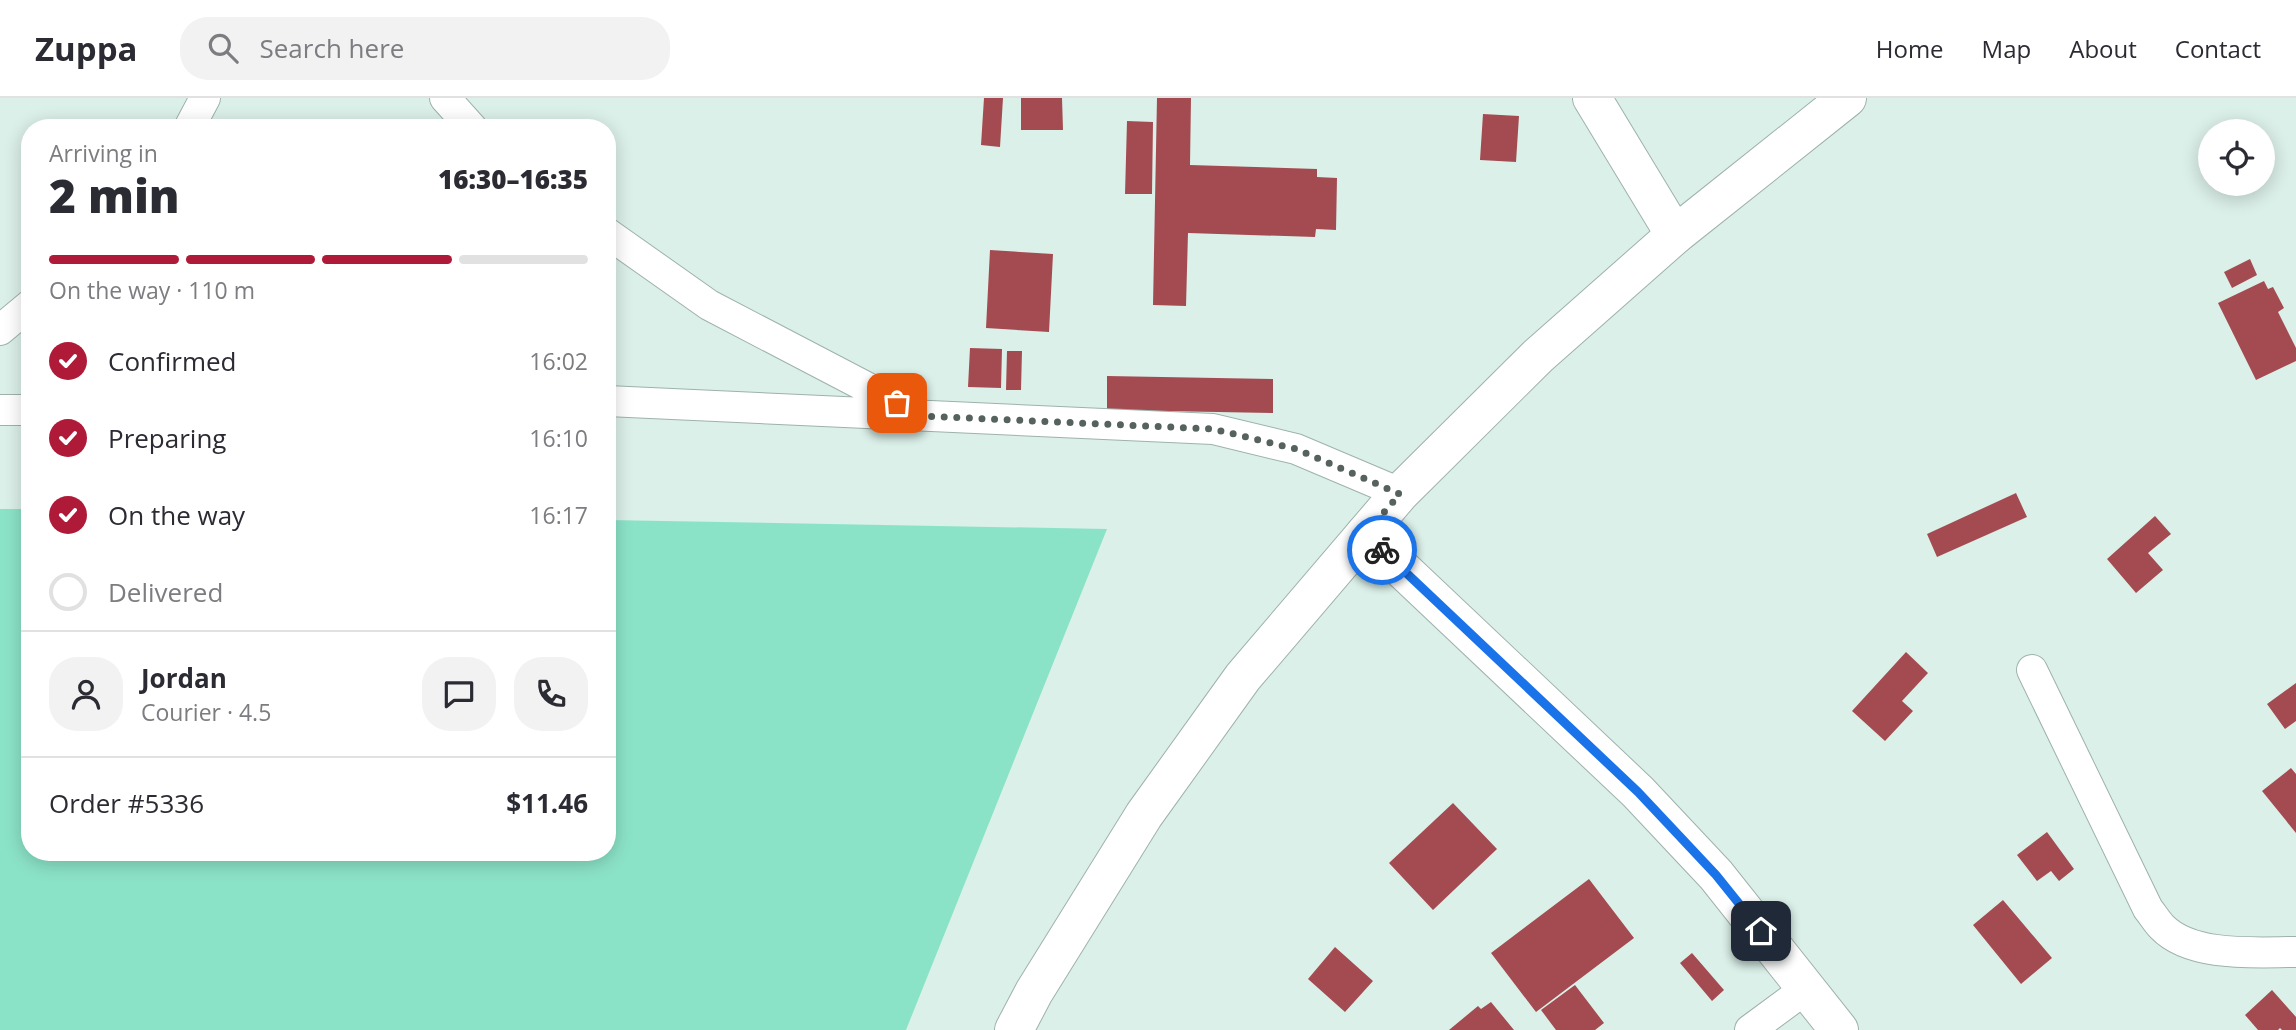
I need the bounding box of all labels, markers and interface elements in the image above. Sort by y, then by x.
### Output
search box [180,17,670,80]
text: Zuppa [35,26,138,71]
icon: search [204,29,242,67]
text: Search here [260,30,404,66]
text: Home [1876,32,1944,65]
text: Map [1982,32,2031,65]
text: About [2069,32,2137,65]
text: Contact [2175,32,2261,65]
map controls [2198,119,2275,196]
button: locate [2198,119,2275,196]
text: Arriving in [49,137,158,169]
text: 16:30–16:35 [438,161,588,197]
text: 2 min [49,164,180,226]
text: On the way · 110 m [49,274,255,306]
icon: check [49,342,87,380]
text: Confirmed [108,343,236,379]
text: 16:02 [529,345,588,377]
pin [867,373,927,433]
icon: bag [878,384,916,422]
icon: check [49,419,87,457]
text: Preparing [108,420,226,456]
text: 16:10 [529,422,588,454]
icon: check [49,496,87,534]
text: On the way [108,497,245,533]
text: 16:17 [529,499,588,531]
courier [1347,515,1417,585]
icon: bike [1363,531,1401,569]
text: Delivered [108,574,223,610]
button: person [49,657,123,731]
button: chat [422,657,496,731]
button: phone [514,657,588,731]
text: Jordan [141,660,227,696]
text: Courier · 4.5 [141,696,271,728]
text: Order #5336 [49,785,204,821]
text: $11.46 [506,785,588,821]
pin [1731,901,1791,961]
icon: home [1742,912,1780,950]

